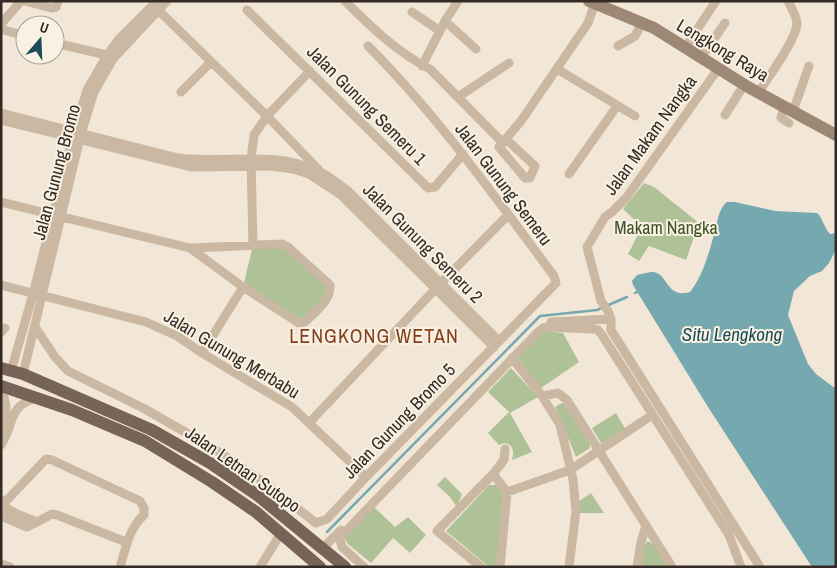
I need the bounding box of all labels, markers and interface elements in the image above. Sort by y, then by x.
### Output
street label: Lengkong Raya [672,13,774,87]
north arrow [15,15,65,65]
text: U [37,18,51,38]
street label: Jalan Gunung Semeru 1 [302,40,433,171]
street label: Jalan Makam Nangka [598,70,702,200]
street label: Jalan Gunung Bromo [26,101,86,243]
street label: Jalan Gunung Semeru [450,117,558,251]
street label: Jalan Gunung Semeru 2 [358,178,488,308]
park label: Makam Nangka [614,215,718,240]
street label: Jalan Gunung Merbabu [159,304,305,404]
water label: Situ Lengkong [682,321,783,347]
district label: LENGKONG WETAN [289,322,459,349]
street label: Jalan Gunung Bromo 5 [337,358,461,484]
street label: Jalan Letnan Sutopo [180,420,306,518]

